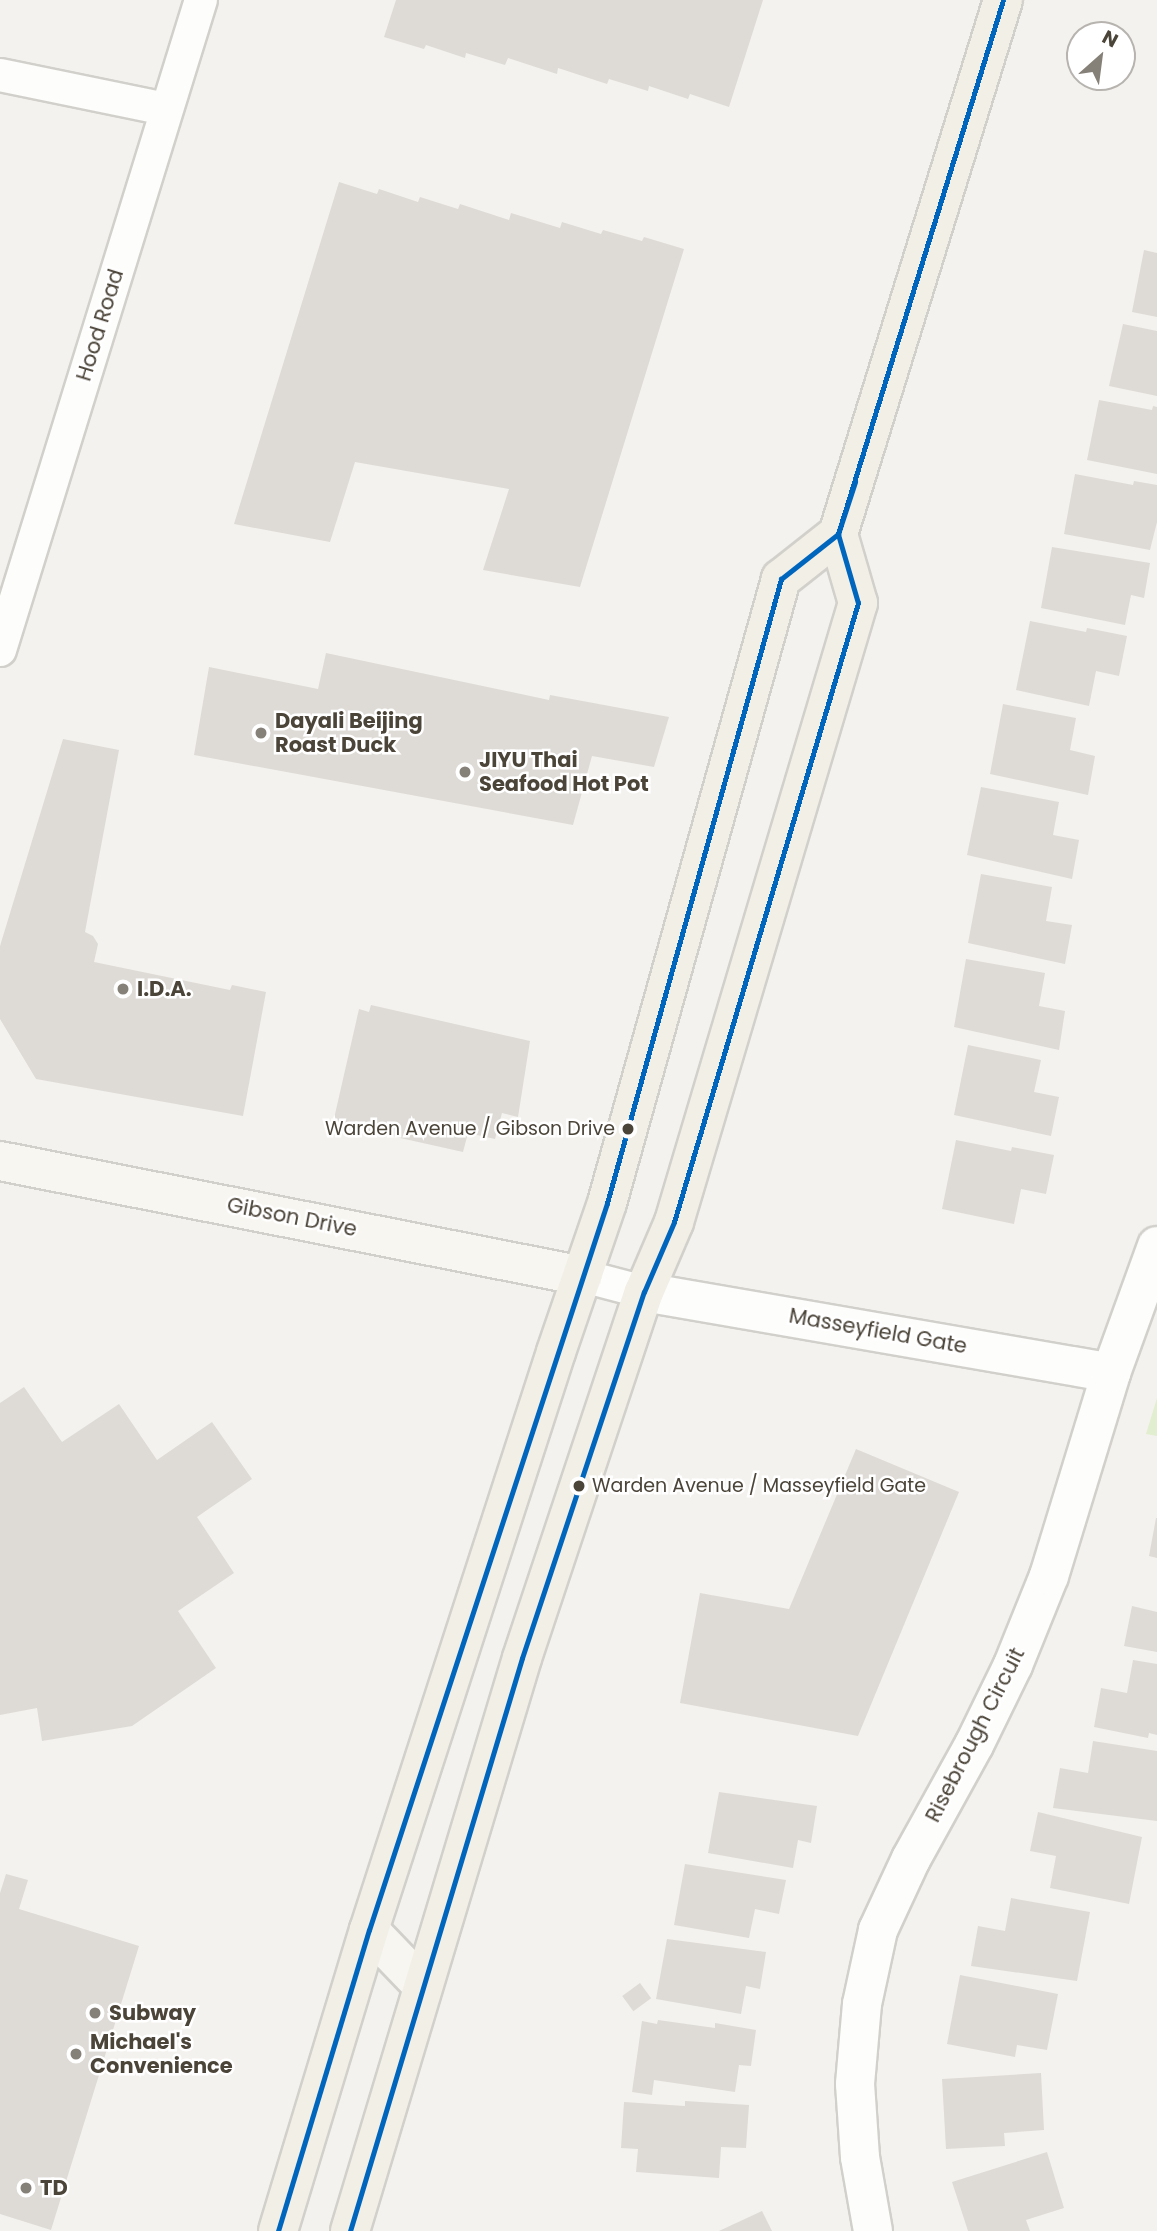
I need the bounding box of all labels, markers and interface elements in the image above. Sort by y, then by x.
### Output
north arrow [1066,21,1136,91]
text: N [1097,24,1123,54]
street label: Hood Road [71,266,129,384]
place label: Dayali Beijing Roast Duck [275,708,423,758]
marker: Dayali Beijing Roast Duck [253,725,269,741]
place label: JIYU Thai Seafood Hot Pot [479,747,649,797]
marker: JIYU Thai Seafood Hot Pot [457,764,473,780]
place label: I.D.A. [137,976,192,1002]
marker: I.D.A. [115,981,131,997]
place label: Warden Avenue / Gibson Drive [325,1118,615,1140]
marker: Warden Avenue / Gibson Drive [621,1122,635,1136]
street label: Gibson Drive [225,1192,359,1242]
street label: Masseyfield Gate [787,1303,969,1359]
place label: Warden Avenue / Masseyfield Gate [592,1475,926,1497]
marker: Warden Avenue / Masseyfield Gate [572,1479,586,1493]
street label: Risebrough Circuit [920,1644,1030,1826]
place label: Subway [109,2000,196,2026]
marker: Subway [87,2005,103,2021]
place label: Michael's Convenience [90,2029,233,2079]
marker: Michael's Convenience [68,2046,84,2062]
place label: TD [40,2175,68,2201]
marker: TD [18,2180,34,2196]

